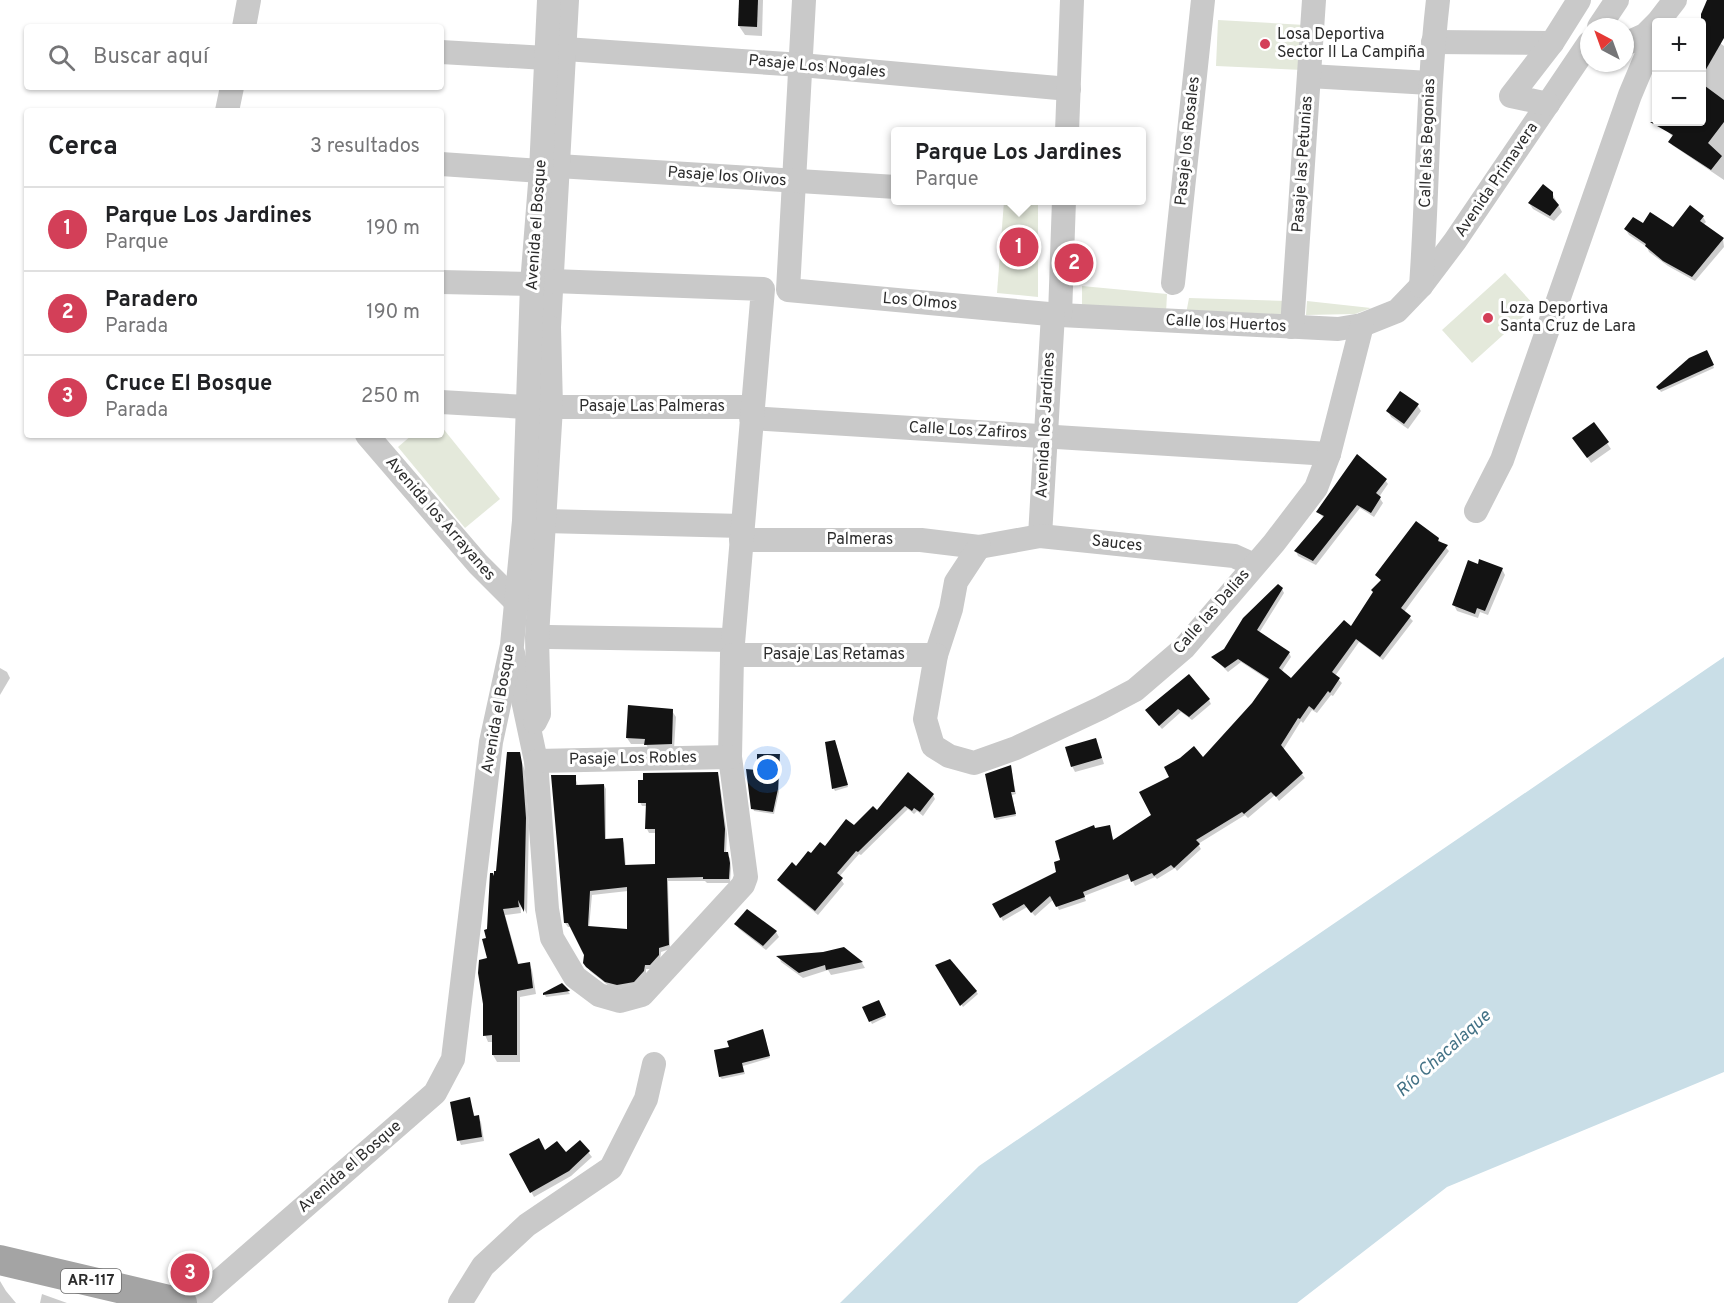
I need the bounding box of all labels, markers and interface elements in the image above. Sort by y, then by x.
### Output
north arrow [1580,18,1634,72]
map controls [1652,18,1706,126]
button: + [1652,18,1706,72]
search box [24,24,444,90]
place label: Losa Deportiva Sector II La Campiña [1277,25,1425,63]
marker: Losa Deportiva Sector II La Campiña [1258,37,1272,51]
icon: search [45,41,78,74]
text: Buscar aquí [93,44,209,71]
street label: Pasaje Los Nogales [747,51,887,83]
button: − [1652,72,1706,126]
street label: Pasaje los Rosales [1171,75,1205,207]
street label: Calle las Begonias [1416,78,1440,208]
street label: Pasaje las Petunias [1288,95,1318,233]
street label: Avenida Primavera [1451,119,1543,241]
popup [891,127,1146,205]
text: Cerca [48,131,118,164]
text: 3 resultados [310,134,420,160]
text: Parque Los Jardines [915,140,1122,167]
street label: Avenida el Bosque [522,159,552,291]
street label: Pasaje los Olivos [667,163,787,191]
text: Parque [915,167,978,193]
text: Parque Los Jardines [105,203,312,230]
text: 1 [64,216,72,242]
text: 190 m [366,216,420,242]
pin: 1 [1000,224,1038,270]
text: Parque [105,230,168,256]
pin: 2 [1054,240,1094,286]
text: Paradero [105,287,198,314]
street label: Los Olmos [882,289,958,315]
place label: Loza Deportiva Santa Cruz de Lara [1500,299,1636,337]
text: 2 [61,300,74,326]
text: 190 m [366,300,420,326]
street label: Calle los Huertos [1165,311,1287,337]
marker: Loza Deportiva Santa Cruz de Lara [1481,311,1495,325]
text: Parada [105,314,168,340]
street label: Avenida los Jardines [1032,351,1060,499]
text: Cruce El Bosque [105,371,272,398]
text: 3 [62,384,74,410]
text: 250 m [361,384,420,410]
street label: Pasaje Las Palmeras [579,397,725,417]
text: Parada [105,398,168,424]
street label: Calle Los Zafiros [908,418,1028,444]
street label: Avenida los Arrayanes [381,453,499,585]
street label: Palmeras [827,530,893,550]
street label: Sauces [1091,531,1143,557]
street label: Calle las Dalias [1169,565,1255,659]
street label: Avenida el Bosque [478,643,520,775]
street label: Pasaje Las Retamas [763,645,905,665]
street label: Pasaje Los Robles [569,748,697,770]
your location [753,755,782,784]
water label: Río Chacalaque [1392,1005,1497,1103]
street label: Avenida el Bosque [294,1116,406,1218]
pin: 3 [170,1250,210,1296]
road number: AR-117 [61,1269,121,1293]

